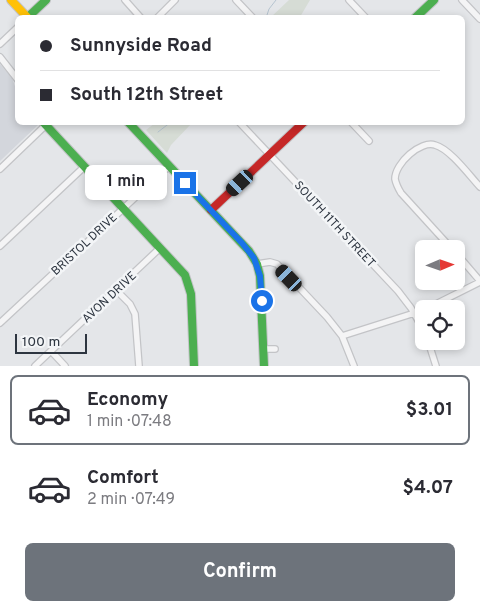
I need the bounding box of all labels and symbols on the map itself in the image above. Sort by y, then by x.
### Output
callout: 1 min [85,166,168,200]
car [223,167,256,199]
route end [174,172,196,194]
street label: SOUTH 11TH STREET [290,178,379,271]
street label: BRISTOL DRIVE [48,210,121,280]
north arrow [415,240,465,290]
car [273,262,304,294]
street label: AVON DRIVE [79,268,140,327]
route start [251,290,273,312]
scale bar [15,331,88,354]

